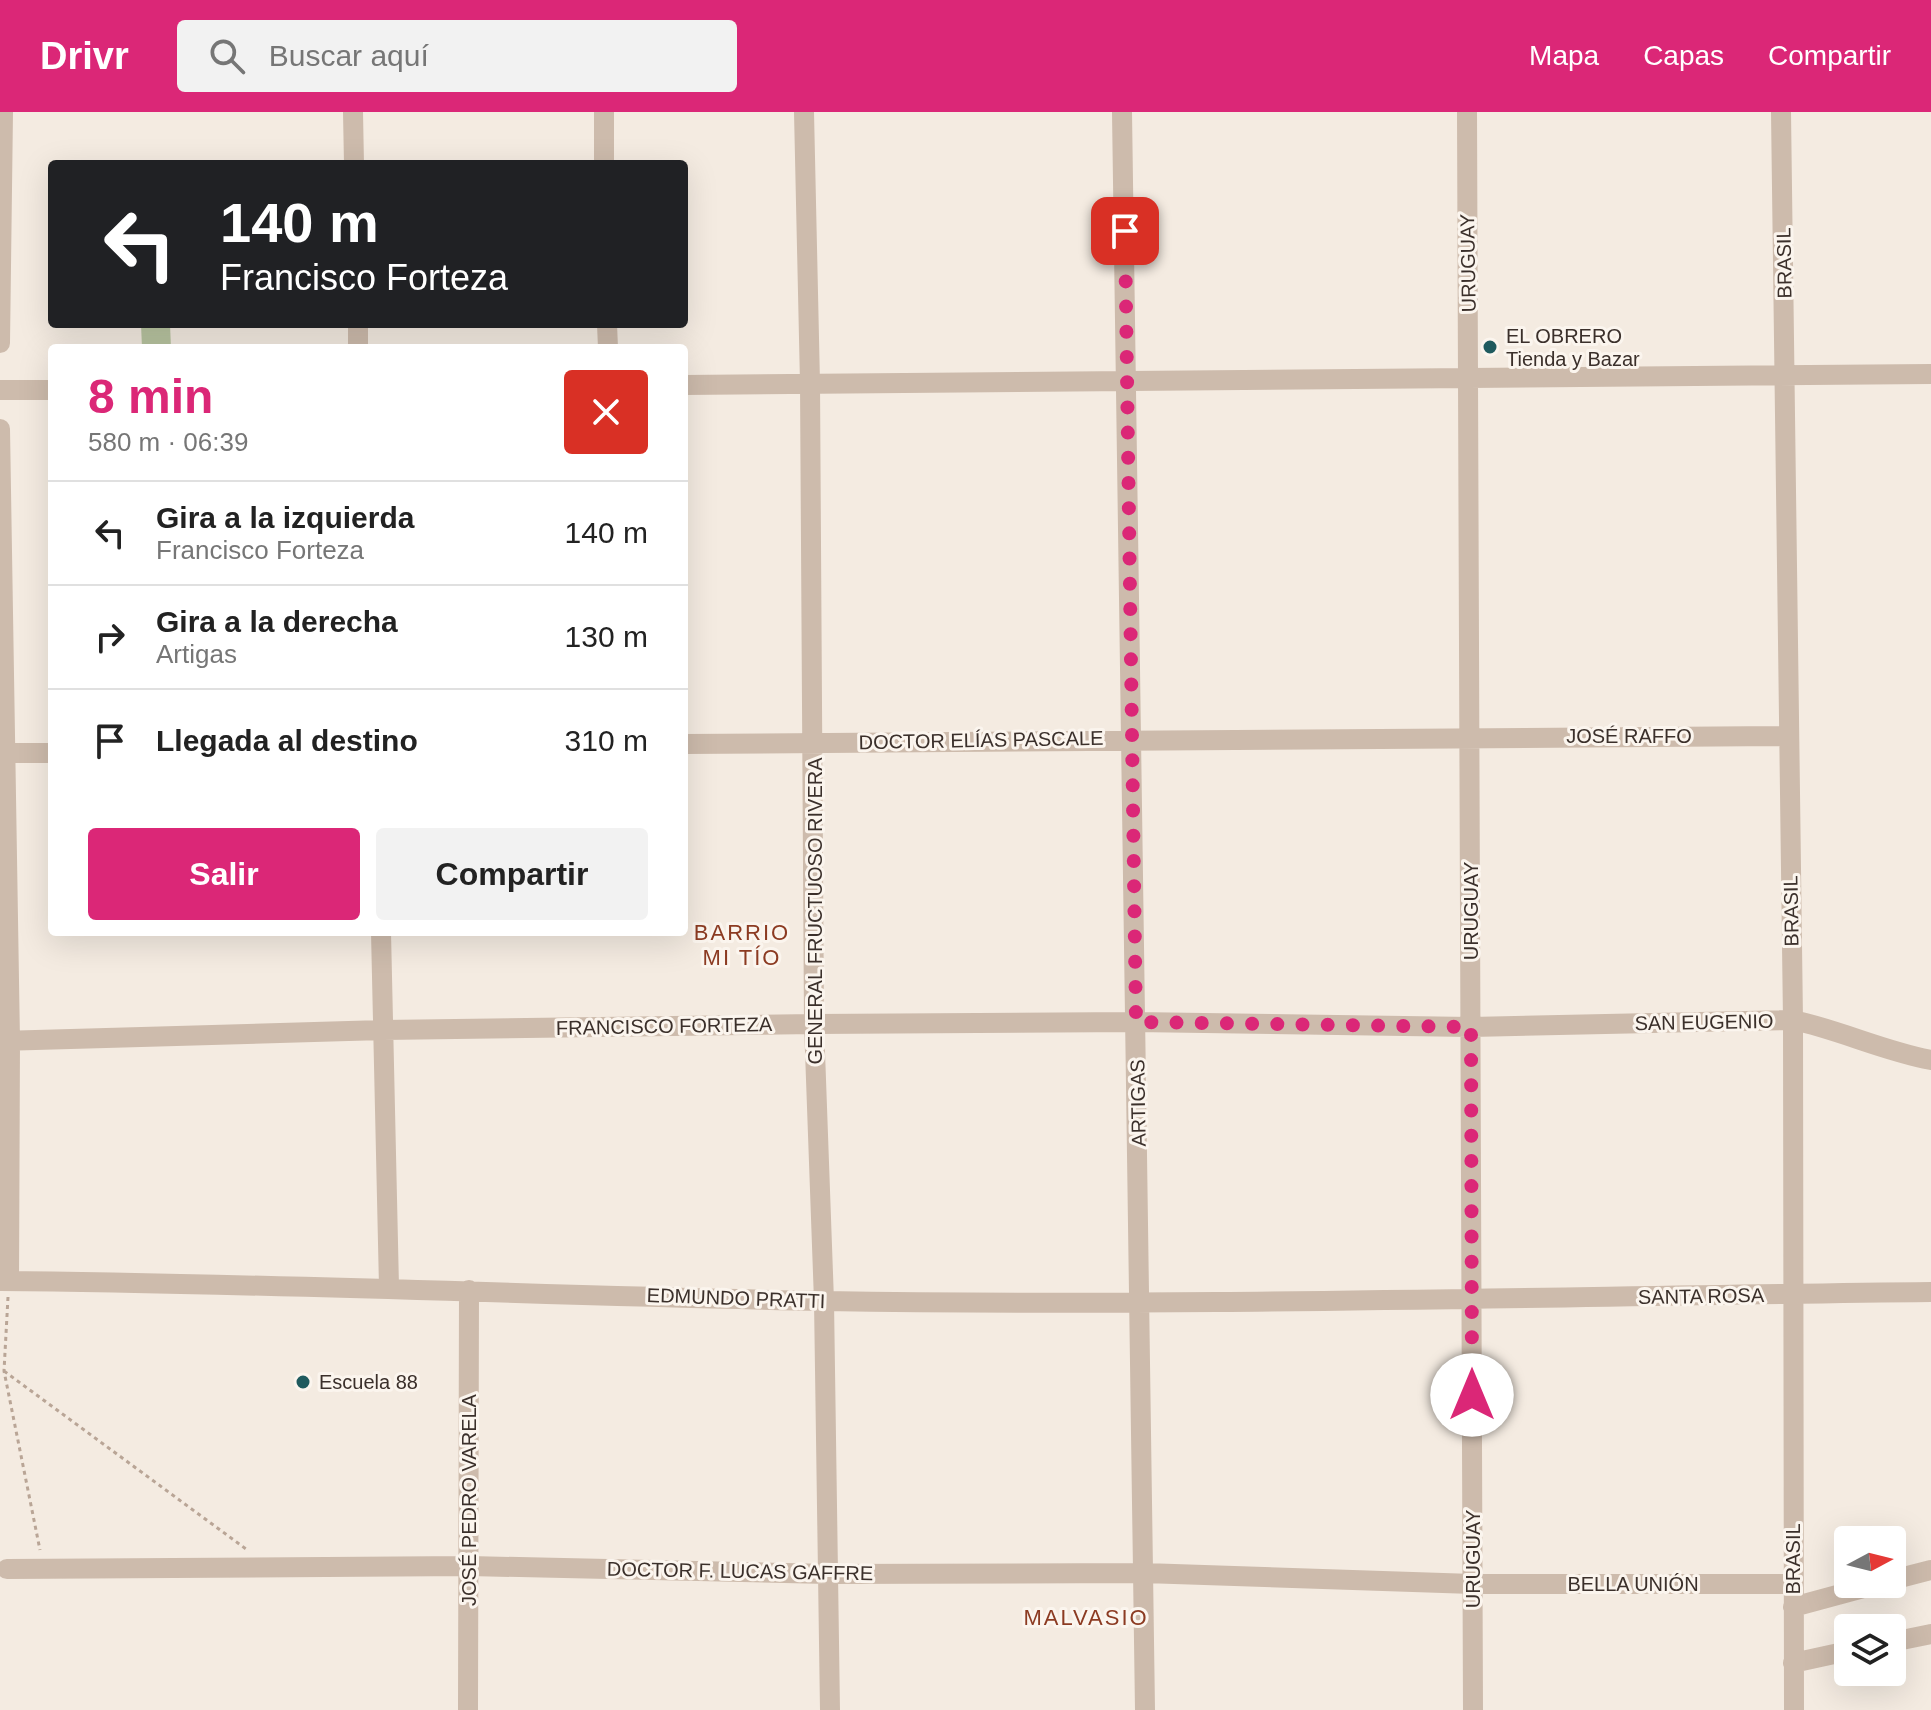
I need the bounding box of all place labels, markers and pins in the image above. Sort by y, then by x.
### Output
pin [1091,197,1159,265]
place label: EL OBRERO Tienda y Bazar [1506,325,1640,370]
marker: EL OBRERO Tienda y Bazar [1481,338,1499,356]
place label: Escuela 88 [319,1371,418,1393]
marker: Escuela 88 [294,1373,312,1391]

